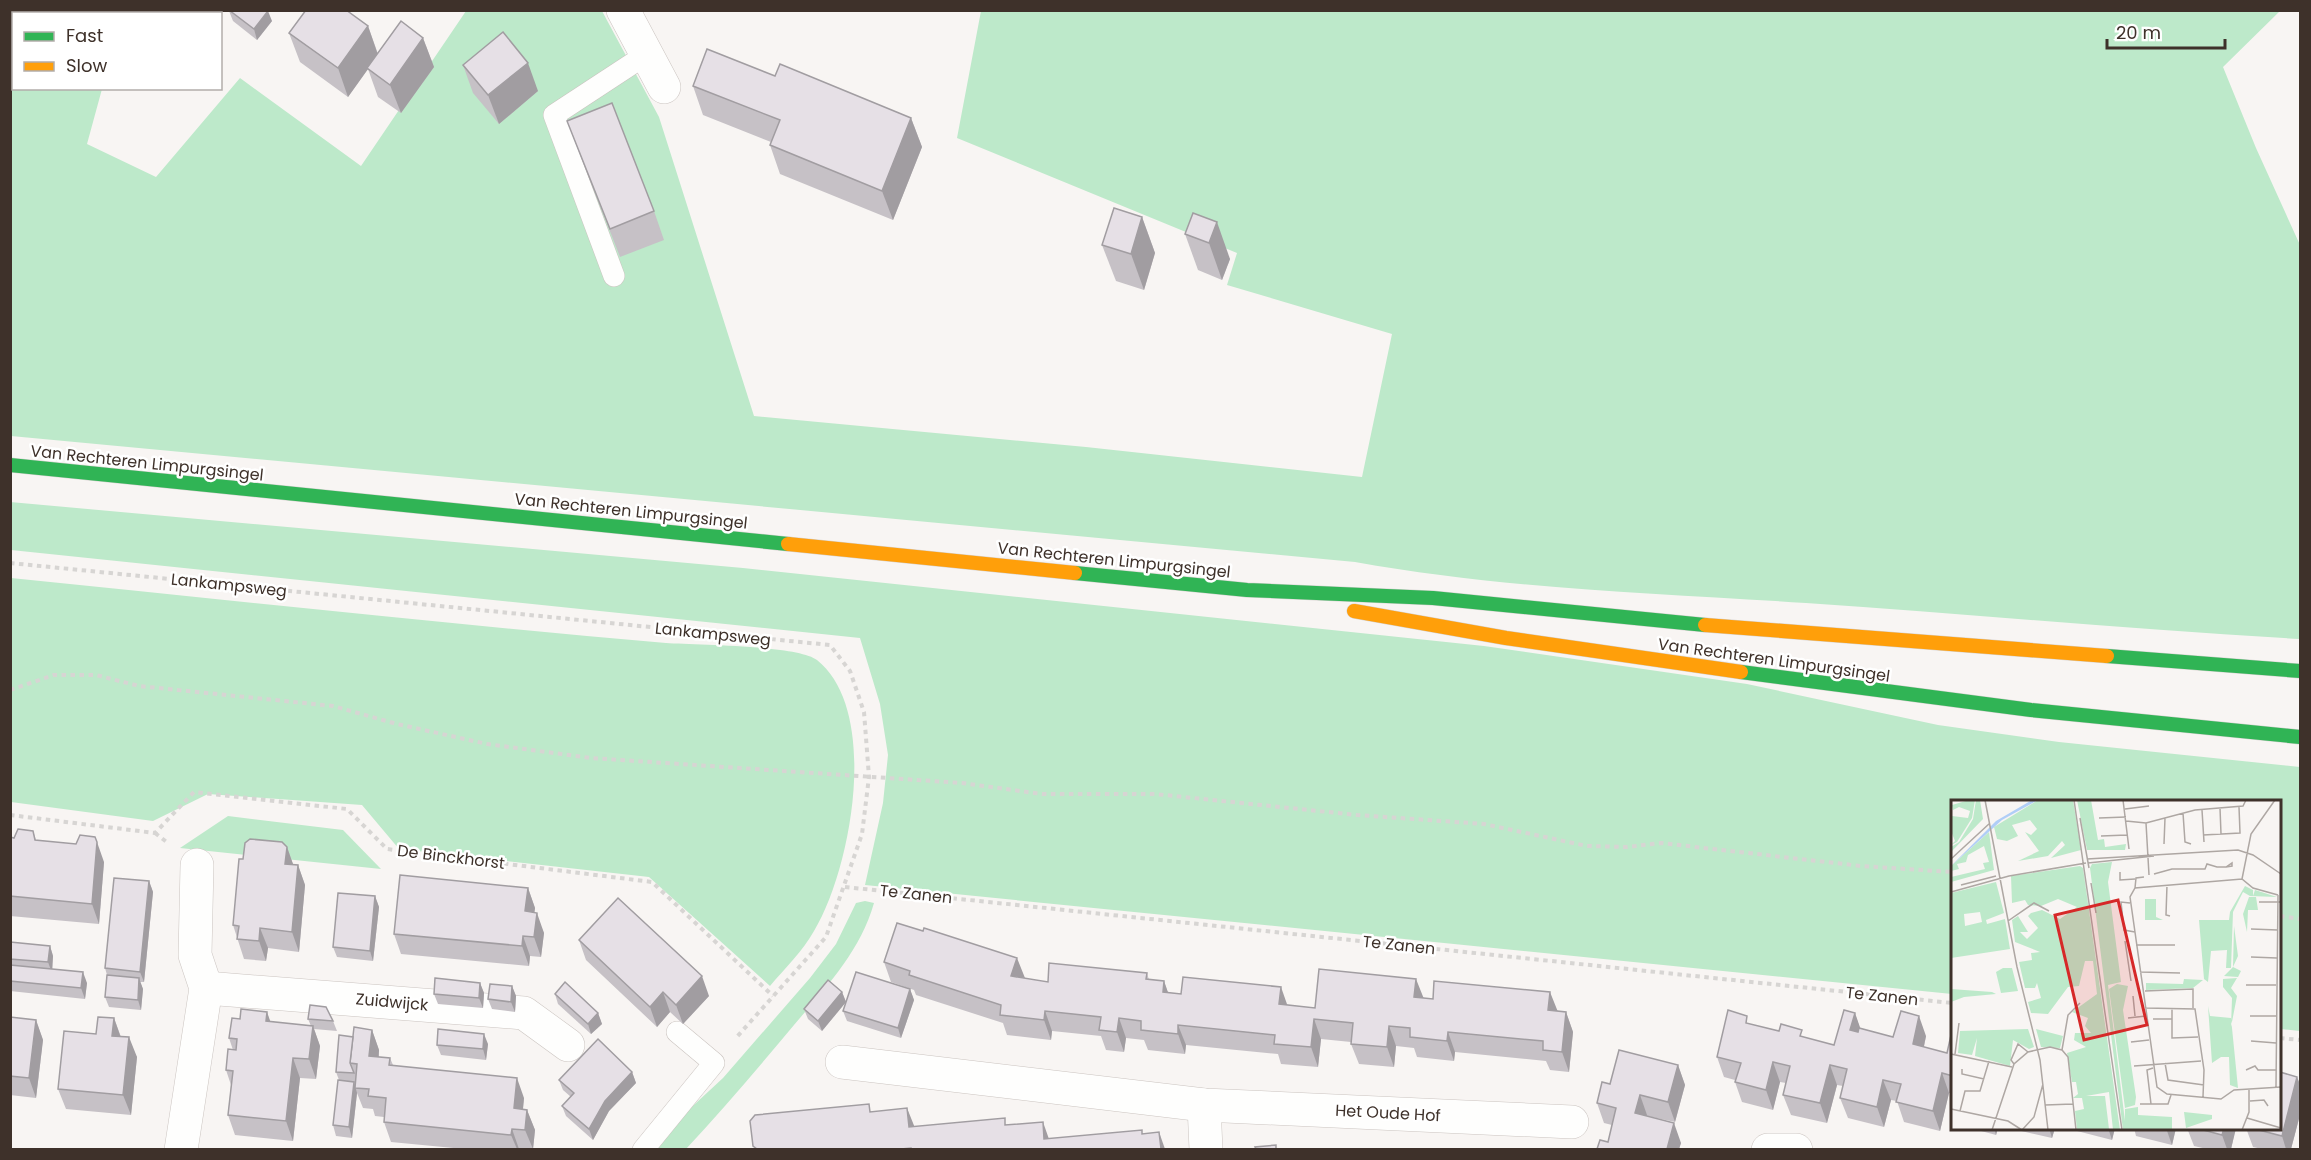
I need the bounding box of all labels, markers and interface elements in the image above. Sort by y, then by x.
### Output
legend [12,12,222,90]
scale bar [2107,12,2226,50]
text: 20 m [2116,20,2161,45]
text: Fast [66,23,103,48]
text: Slow [66,53,108,78]
street label: Van Rechteren Limpurgsingel [29,439,265,487]
street label: Van Rechteren Limpurgsingel [513,487,749,535]
street label: Van Rechteren Limpurgsingel [996,536,1232,584]
street label: Lankampsweg [170,567,288,603]
street label: Lankampsweg [654,616,772,652]
street label: Van Rechteren Limpurgsingel [1656,632,1892,688]
inset map [1951,800,2281,1130]
street label: De Binckhorst [396,839,506,875]
street label: Te Zanen [879,879,953,909]
street label: Te Zanen [1362,930,1436,960]
street label: Te Zanen [1845,981,1919,1011]
street label: Zuidwijck [355,987,430,1017]
street label: Het Oude Hof [1335,1099,1441,1127]

